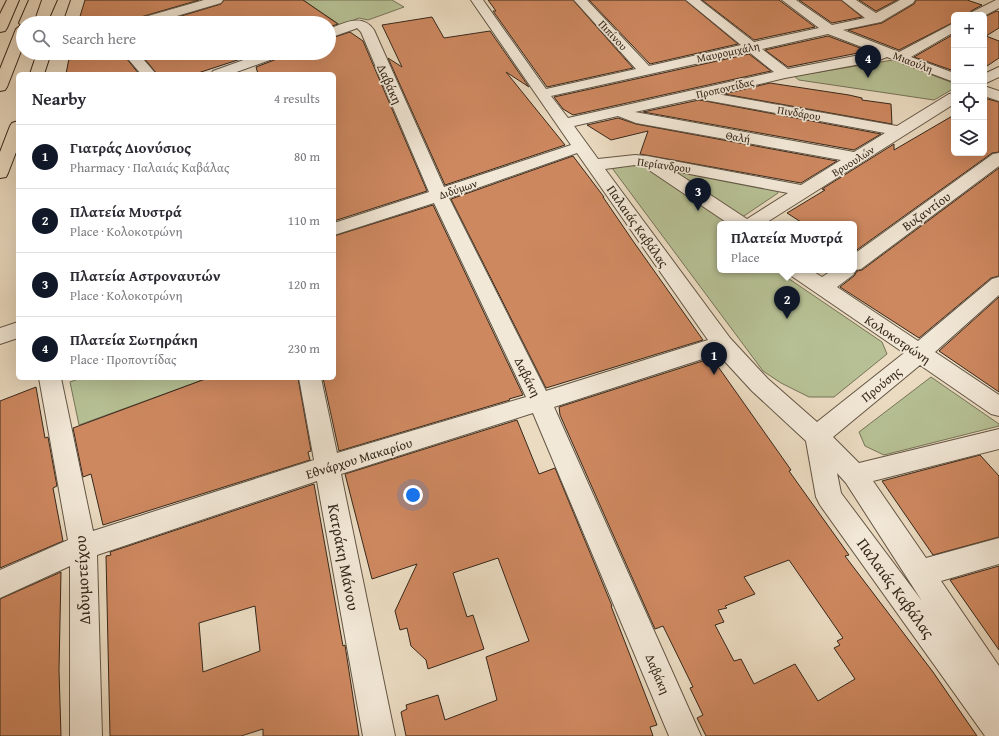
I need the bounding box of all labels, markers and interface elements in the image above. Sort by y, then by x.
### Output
map controls [951,12,987,156]
button: + [951,12,987,48]
search box [16,16,336,60]
street label: Πιπίνου [595,16,631,54]
icon: search [30,27,52,49]
text: Search here [62,28,136,49]
street label: Μαυρομιχάλη [695,38,761,66]
pin: 4 [855,45,881,78]
street label: Μιαούλη [891,47,935,77]
button: − [951,48,987,84]
street label: Δαβάκη [372,61,407,107]
street label: Προποντίδας [694,73,756,102]
button: locate [951,84,987,120]
text: Nearby [32,86,86,111]
text: 4 results [274,89,320,108]
street label: Πινδάρου [776,101,822,125]
button: layers [951,120,987,156]
street label: Θαλή [724,127,752,147]
text: Γιατράς Διονύσιος [70,137,191,158]
street label: Βρυουλών [828,141,878,180]
text: 1 [42,147,48,166]
text: 80 m [294,147,320,166]
street label: Περίανδρου [636,153,692,177]
text: Pharmacy · Παλαιάς Καβάλας [70,158,229,177]
street label: Διδύμων [436,175,480,203]
pin: 3 [685,178,711,211]
street label: Παλαιάς Καβάλας [602,181,673,272]
street label: Βυζαντίου [898,187,955,236]
text: Πλατεία Μυστρά [70,201,182,222]
text: 2 [42,211,48,230]
text: 110 m [288,211,320,230]
popup [717,221,857,273]
text: Place · Κολοκοτρώνη [70,222,183,241]
text: Πλατεία Μυστρά [731,227,843,248]
text: Place [731,248,760,267]
text: Πλατεία Αστροναυτών [70,265,221,286]
text: 3 [42,275,48,294]
text: 120 m [288,275,320,294]
text: Place · Κολοκοτρώνη [70,286,183,305]
pin: 2 [774,286,800,319]
street label: Κολοκοτρώνη [861,310,935,369]
text: Πλατεία Σωτηράκη [70,329,198,350]
text: 4 [42,339,48,358]
text: 230 m [288,339,320,358]
pin: 1 [701,342,727,375]
text: Place · Προποντίδας [70,350,177,369]
street label: Δαβάκη [510,354,545,400]
street label: Προύσης [857,362,906,407]
street label: Εθνάρχου Μακαρίου [304,433,415,484]
your location [403,485,423,505]
street label: Κατράκη Μάνου [322,502,366,612]
street label: Παλαιάς Καβάλας [851,533,941,643]
street label: Διδυμοτείχου [68,535,96,625]
street label: Δαβάκη [641,651,675,697]

